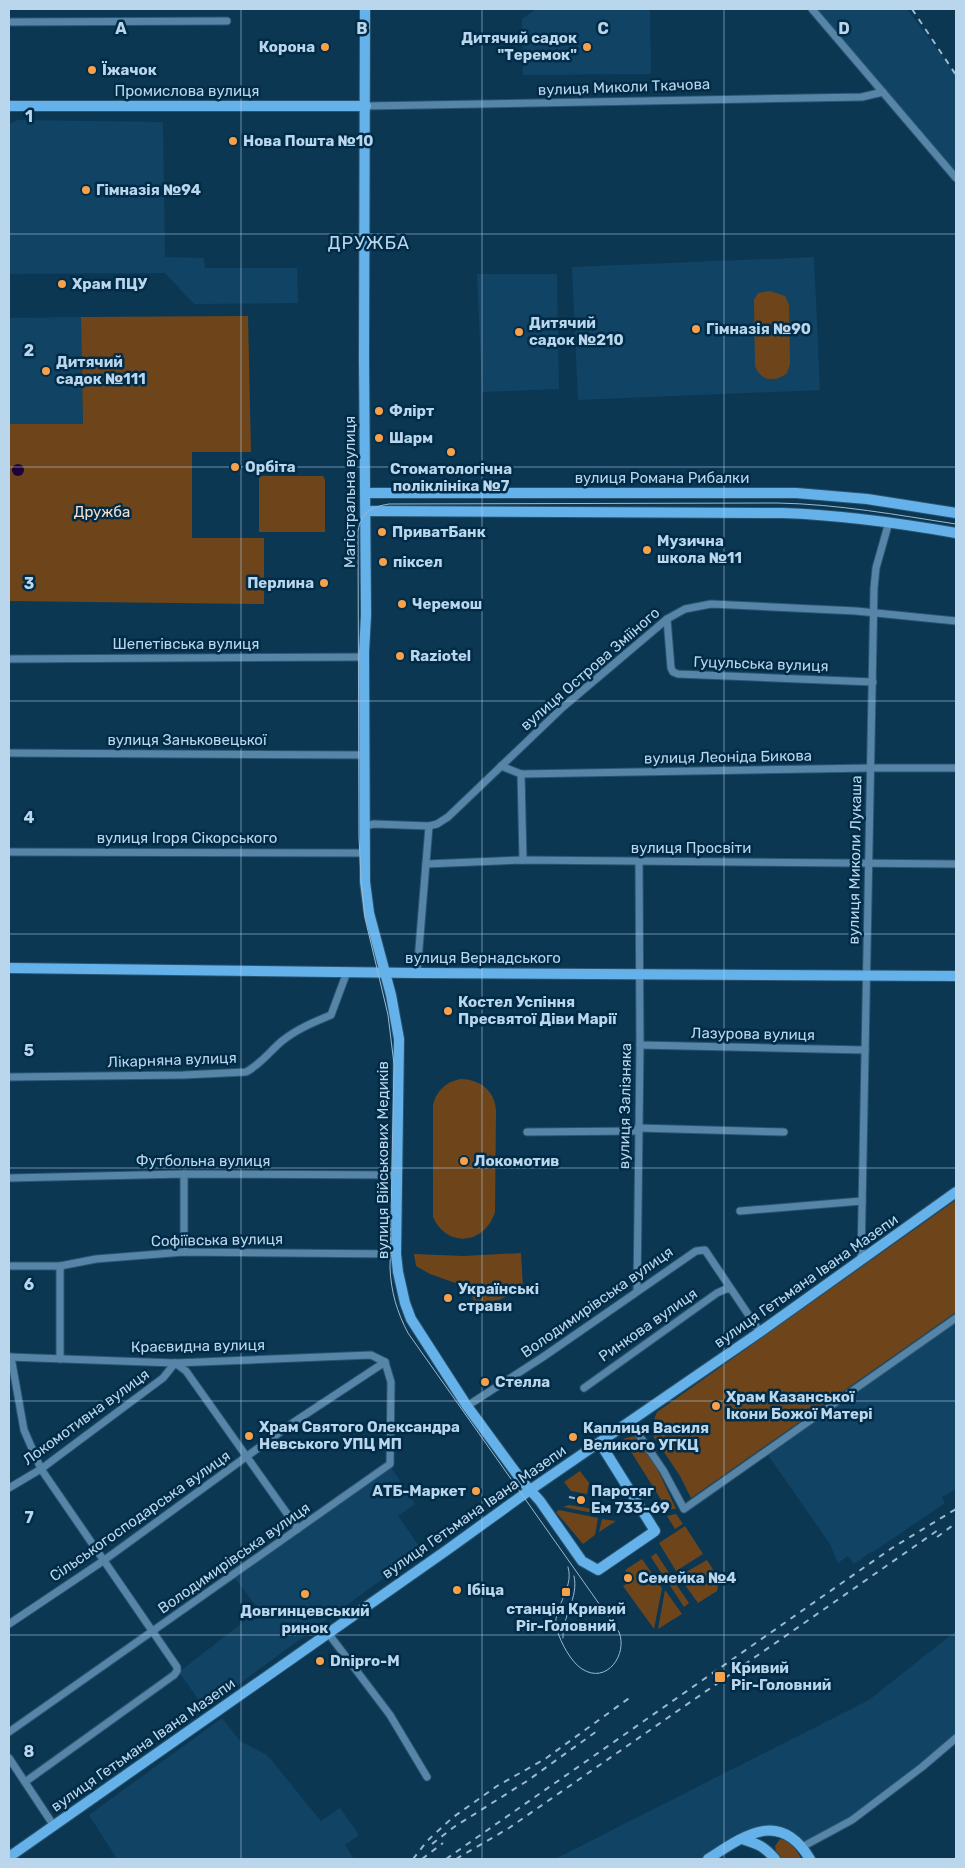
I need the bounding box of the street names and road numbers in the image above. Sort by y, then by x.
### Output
street label: вулиця Миколи Ткачова [538,75,710,99]
street label: Промислова вулиця [114,82,260,100]
street label: Магістральна вулиця [341,416,359,568]
street label: вулиця Романа Рибалки [575,469,749,487]
street label: вулиця Острова Зміїного [517,604,663,734]
street label: Шепетівська вулиця [112,635,260,653]
street label: Гуцульська вулиця [693,653,829,675]
street label: вулиця Заньковецької [107,731,267,749]
street label: вулиця Леоніда Бикова [644,747,812,767]
street label: вулиця Миколи Лукаша [845,775,865,945]
street label: вулиця Ігоря Сікорського [97,829,277,847]
street label: вулиця Просвіти [631,839,751,857]
street label: вулиця Вернадського [405,949,561,967]
street label: Лазурова вулиця [691,1024,815,1044]
street label: вулиця Залізняка [615,1043,635,1169]
street label: Лікарняна вулиця [107,1049,237,1071]
street label: вулиця Військових Медиків [374,1061,392,1259]
street label: Футбольна вулиця [136,1152,270,1170]
street label: вулиця Гетьмана Івана Мазепи [711,1210,901,1352]
street label: Софіївська вулиця [151,1230,283,1250]
street label: Володимирівська вулиця [517,1243,677,1361]
street label: Ринкова вулиця [595,1284,701,1366]
street label: Краєвидна вулиця [131,1336,265,1356]
street label: Локомотивна вулиця [19,1365,153,1469]
street label: вулиця Гетьмана Івана Мазепи [379,1441,569,1583]
street label: Сільськогосподарська вулиця [46,1447,234,1585]
street label: Володимирівська вулиця [154,1499,314,1617]
street label: вулиця Гетьмана Івана Мазепи [48,1674,238,1816]

